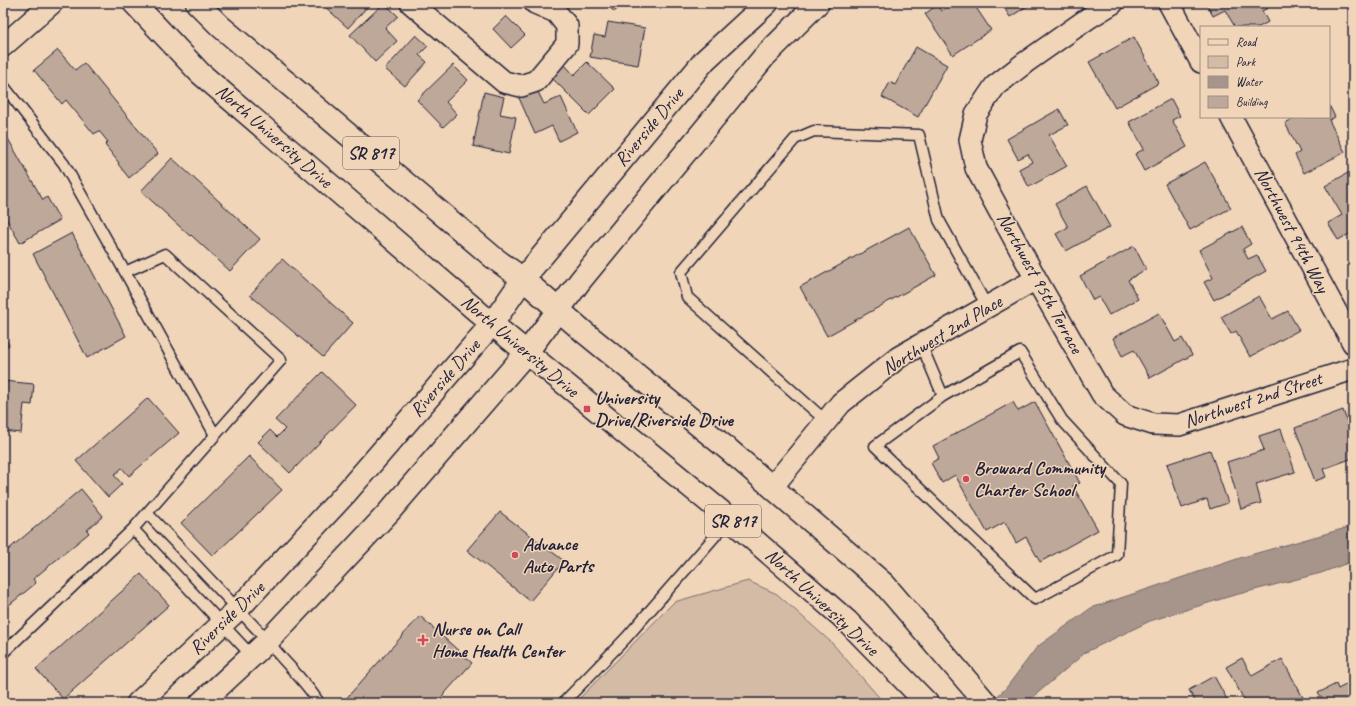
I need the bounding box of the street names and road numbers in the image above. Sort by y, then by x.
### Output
street label: North University Drive [211,79,339,194]
street label: Riverside Drive [609,81,690,171]
road number: SR 817 [343,137,399,169]
street label: Northwest 94th Way [1249,163,1336,298]
street label: Northwest 95th Terrace [991,208,1089,359]
street label: Northwest 2nd Place [878,289,1008,380]
street label: North University Drive [456,290,585,403]
street label: Riverside Drive [405,333,487,422]
street label: Northwest 2nd Street [1181,366,1327,434]
road number: SR 817 [705,505,761,537]
street label: North University Drive [760,543,885,662]
street label: Riverside Drive [184,575,271,660]

